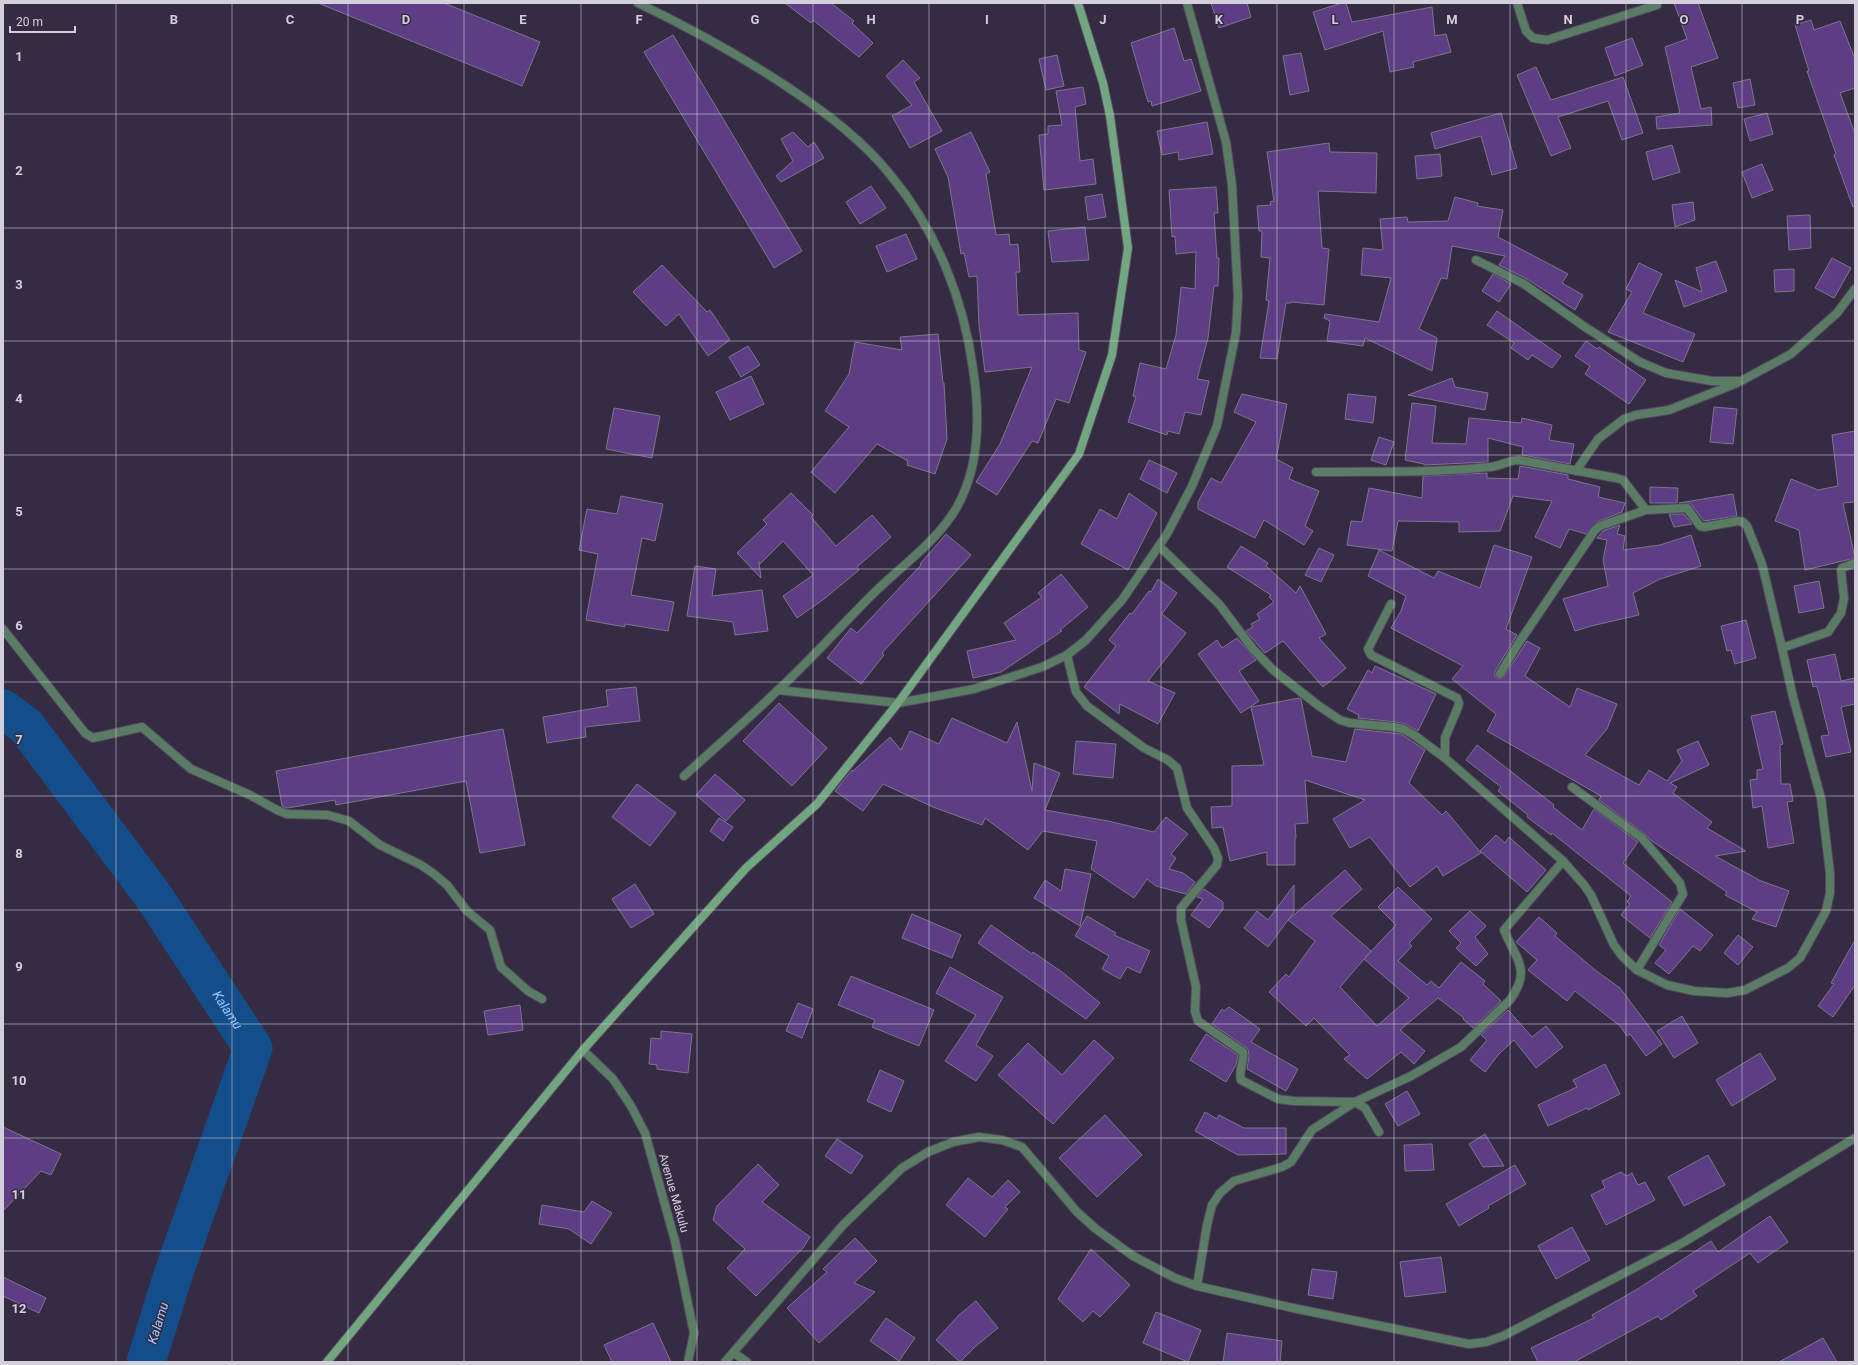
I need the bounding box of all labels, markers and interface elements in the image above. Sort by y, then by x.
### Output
scale bar [10,8,75,34]
text: B [170,12,178,27]
text: C [286,12,295,27]
text: D [402,12,410,27]
text: E [519,12,527,27]
text: F [635,12,643,27]
text: G [751,12,760,27]
text: H [866,12,876,27]
text: I [985,12,989,27]
text: J [1099,12,1107,27]
text: K [1215,12,1224,27]
text: L [1331,12,1339,27]
text: M [1446,12,1458,27]
text: N [1563,12,1573,27]
text: O [1680,12,1689,27]
text: P [1796,12,1804,27]
text: 20 m [16,15,43,29]
text: 1 [15,49,23,64]
text: 2 [15,163,23,178]
text: 3 [15,277,23,292]
text: 4 [15,391,23,406]
text: 5 [15,504,23,519]
text: 6 [15,618,23,633]
text: 7 [15,732,23,747]
text: 8 [15,846,23,861]
text: 9 [15,959,23,974]
water label: Kalamu [210,988,246,1032]
text: 10 [12,1073,26,1088]
street label: Avenue Makulu [656,1152,692,1234]
text: 11 [12,1187,26,1202]
water label: Kalamu [145,1300,171,1346]
text: 12 [12,1301,26,1316]

